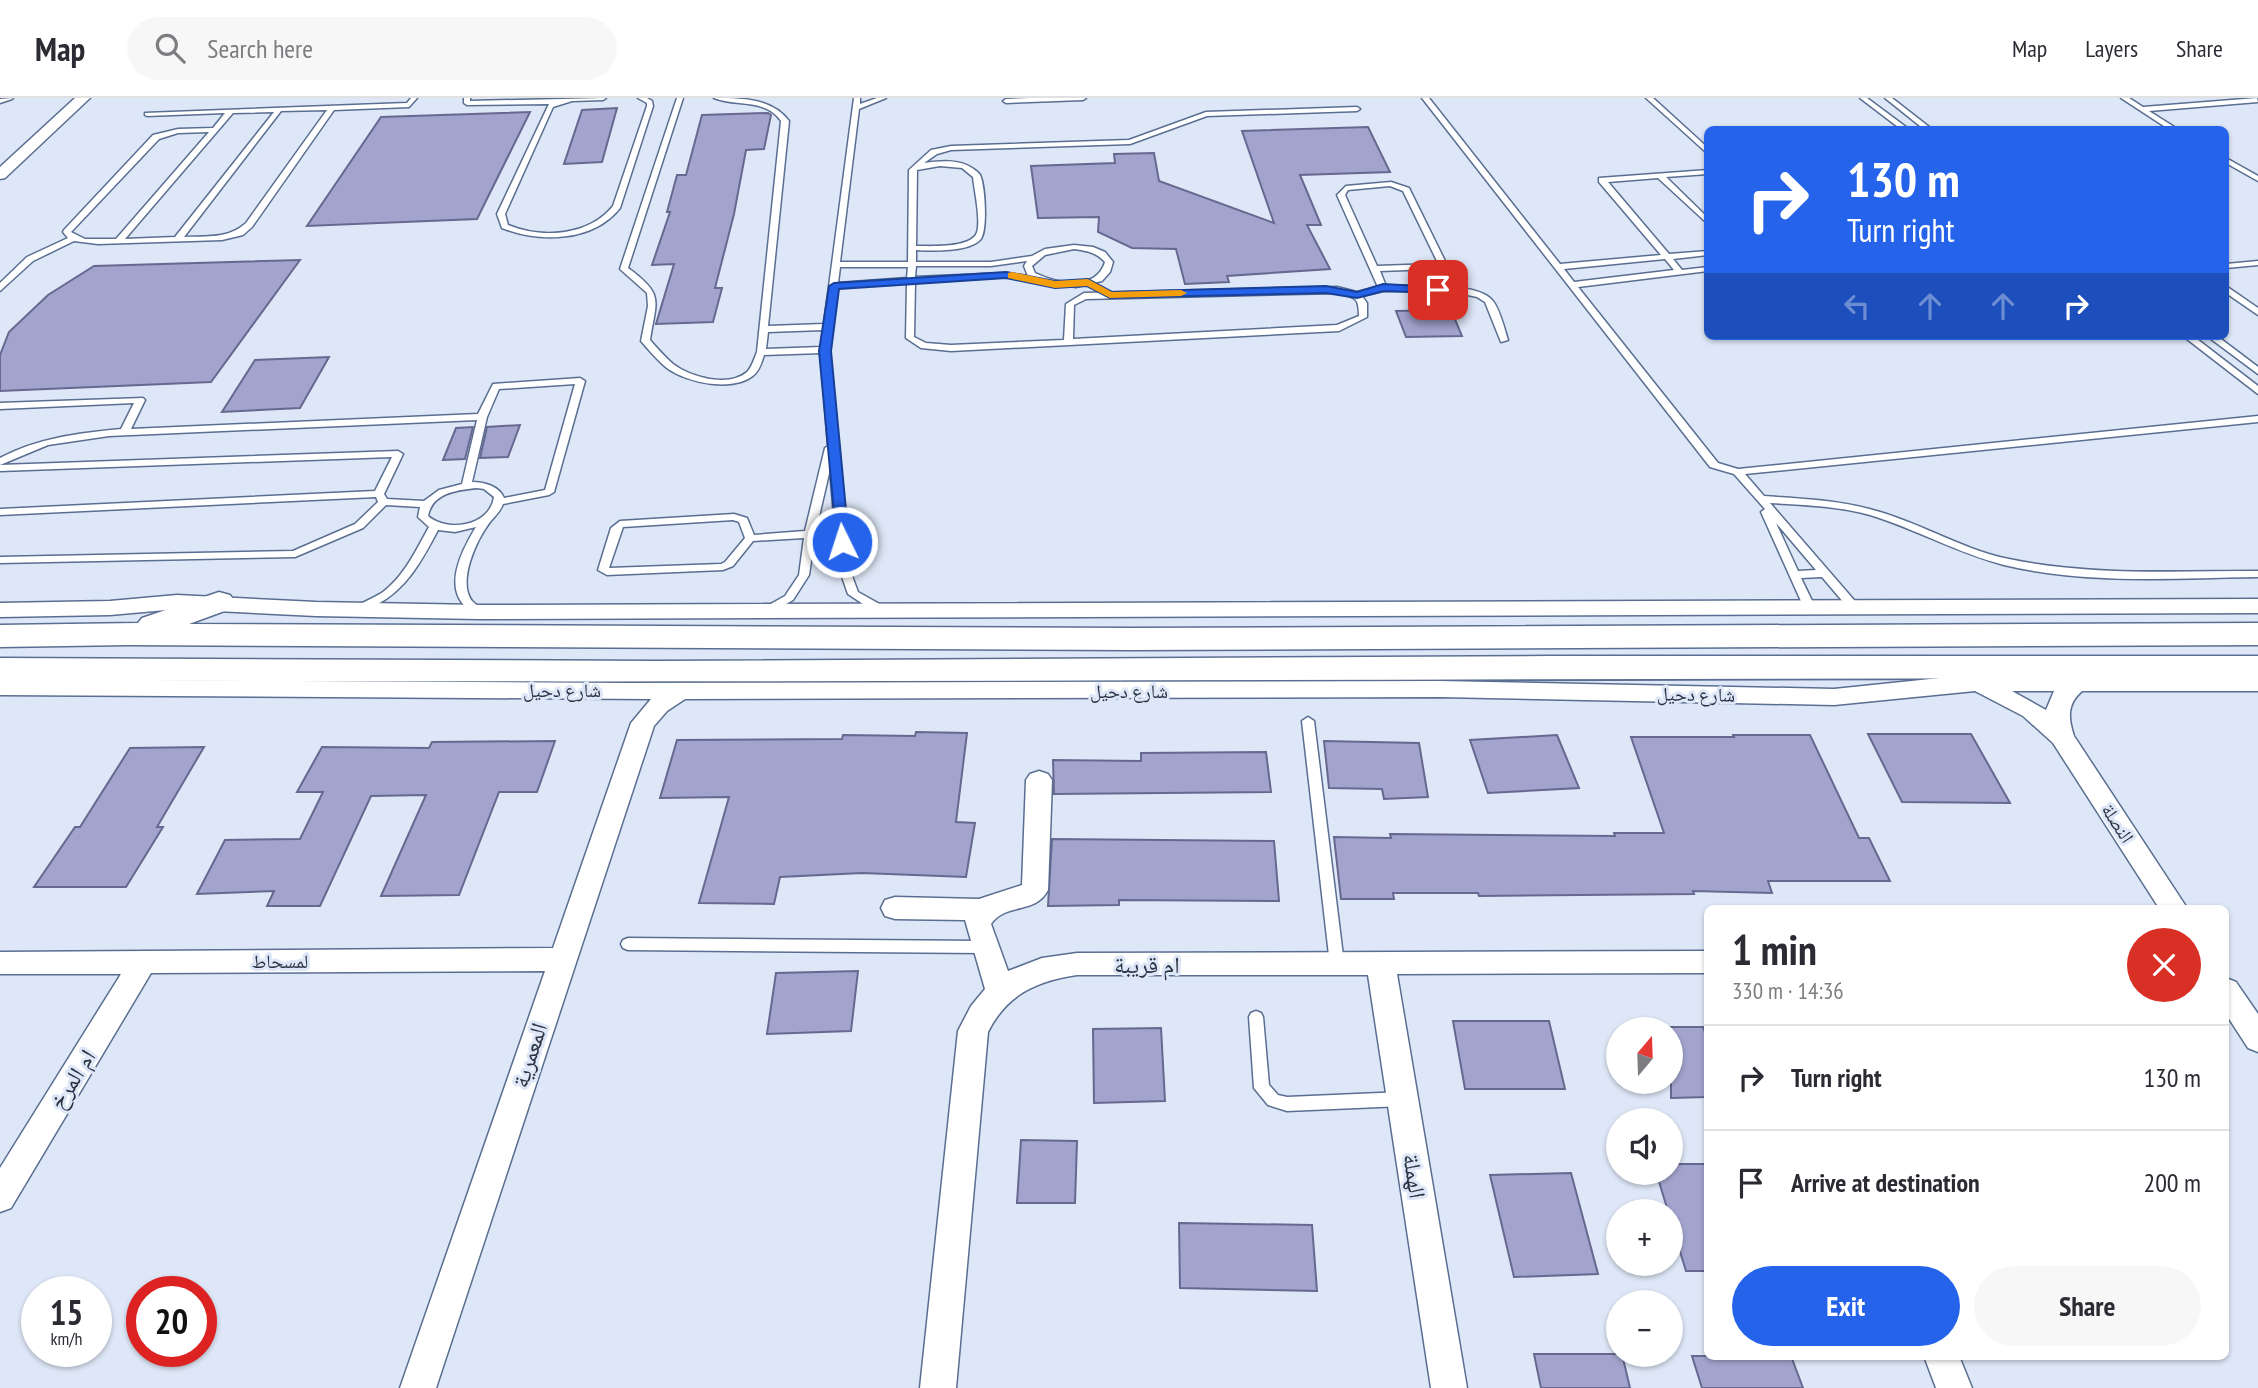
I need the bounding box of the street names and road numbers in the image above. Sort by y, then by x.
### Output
street label: شارع دحيل [523,678,601,702]
street label: شارع دحيل [1090,679,1168,703]
street label: شارع دحيل [1657,681,1735,707]
street label: النصلة [2096,799,2140,847]
street label: لمسحاط [252,949,308,973]
street label: ام قريبة [1114,950,1180,981]
street label: المعمرية [505,1019,553,1091]
street label: ام المرخ [42,1044,103,1115]
street label: الهملة [1397,1152,1433,1200]

